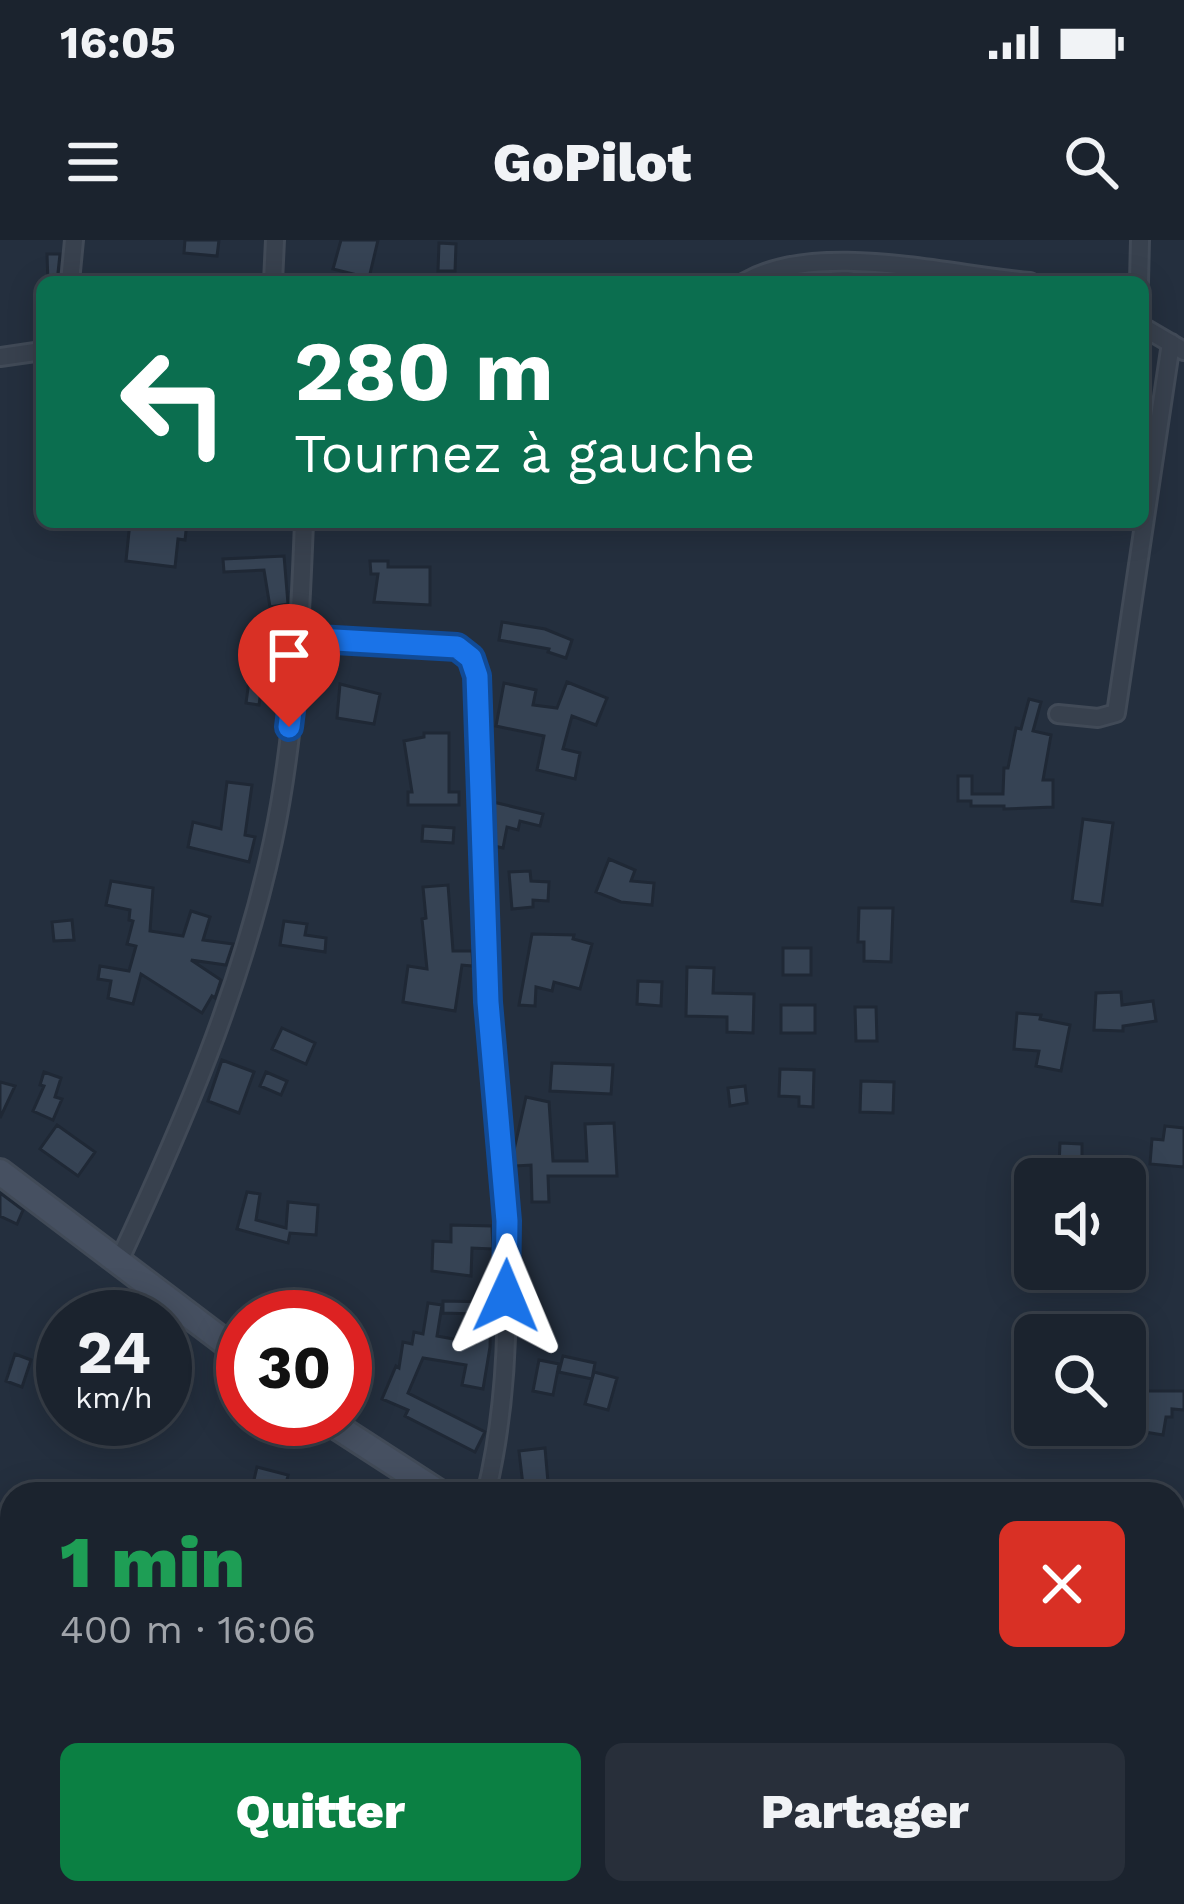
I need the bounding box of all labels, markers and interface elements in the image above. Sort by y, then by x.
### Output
text: 16:05 [60,16,176,69]
icon: menu [60,129,126,195]
icon: search [1058,129,1124,195]
text: GoPilot [493,131,691,194]
text: 280 m [294,322,554,420]
icon: left [96,324,252,480]
text: Tournez à gauche [294,422,755,485]
pin [238,604,340,727]
icon: arrive [256,622,322,688]
map controls [1014,1158,1146,1446]
button: sound [1014,1158,1146,1290]
position arrow [443,1233,569,1359]
speed limit sign: 30 [216,1290,372,1446]
button: search [1014,1314,1146,1446]
text: 24 [77,1317,151,1388]
text: km/h [75,1380,153,1415]
text: 1 min [60,1520,245,1604]
button: close [999,1521,1125,1647]
text: 400 m · 16:06 [60,1607,316,1652]
button: Quitter [60,1743,581,1881]
button: Partager [605,1743,1125,1881]

